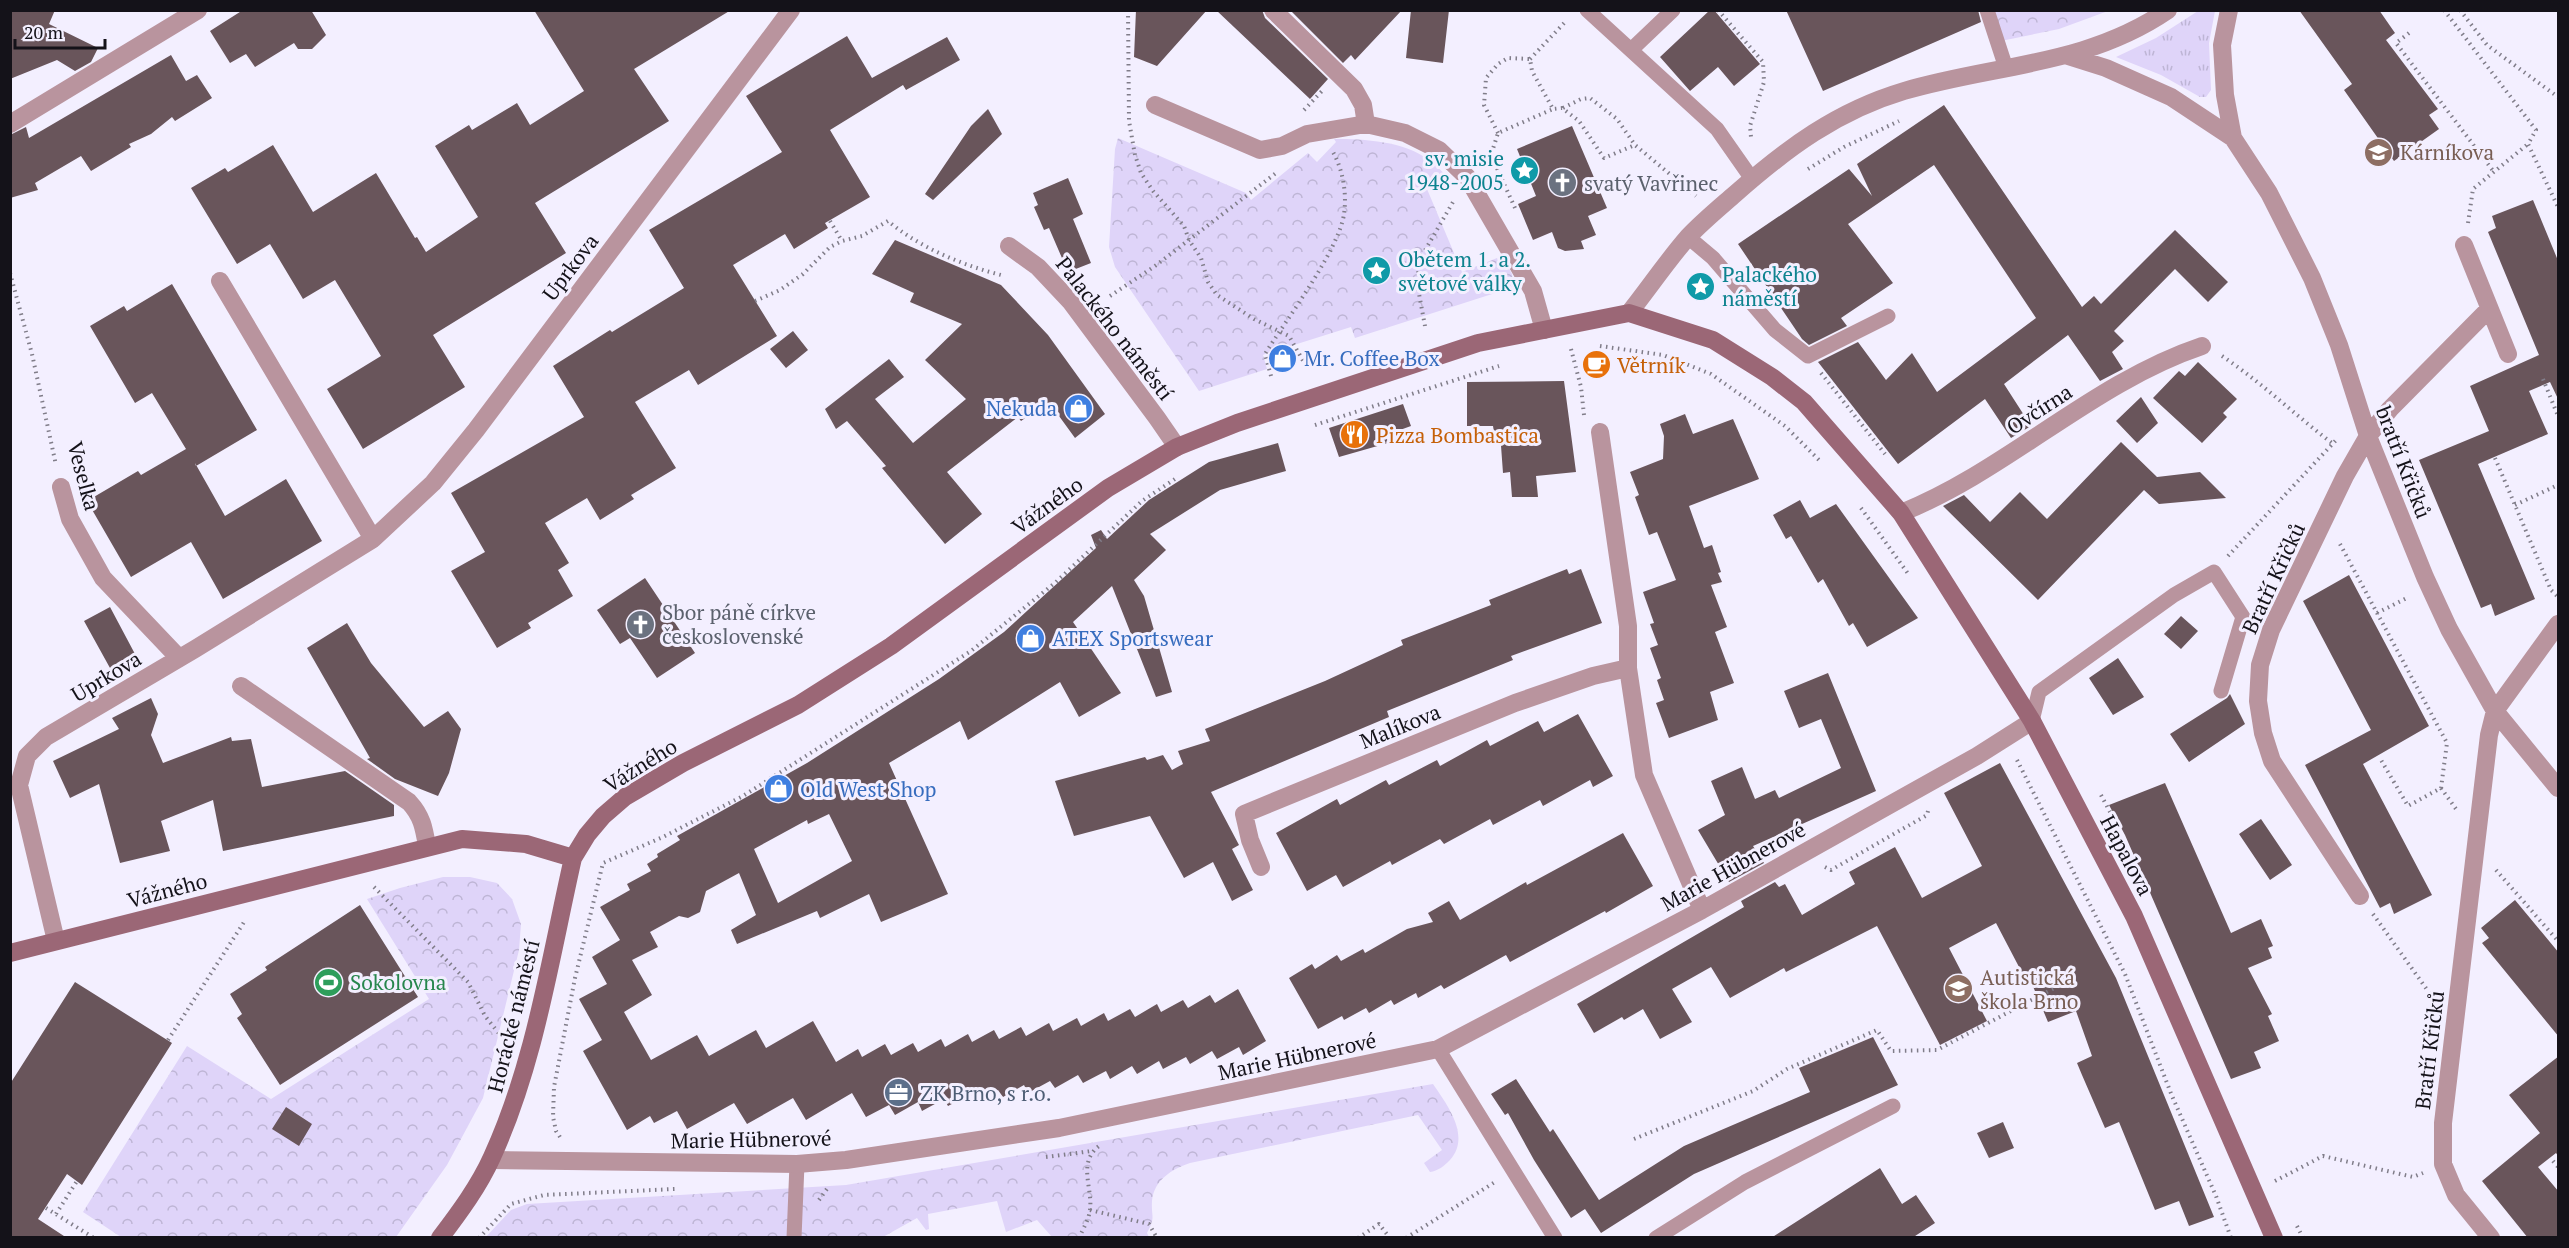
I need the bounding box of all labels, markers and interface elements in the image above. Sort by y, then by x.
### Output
scale bar [15,12,105,50]
text: 20 m [24,20,64,44]
school or university icon: Kárníkova [2363,136,2395,168]
place label: Kárníkova [2400,138,2494,166]
place label: sv. misie 1948-2005 [1406,144,1504,196]
place icon: sv. misie 1948-2005 [1509,154,1541,186]
church icon: svatý Vavřinec [1547,167,1579,199]
place label: svatý Vavřinec [1584,169,1718,197]
street label: Uprkova [536,227,605,306]
place label: Obětem 1. a 2. světové války [1398,245,1531,297]
street label: Palackého náměstí [1050,250,1180,406]
place icon: Obětem 1. a 2. světové války [1361,255,1393,287]
place label: Palackého náměstí [1722,260,1817,312]
place icon: Palackého náměstí [1685,270,1717,302]
shop icon: Mr. Coffee Box [1267,342,1299,374]
place label: Mr. Coffee Box [1304,344,1440,372]
cafe icon: Větrník [1580,349,1612,381]
place label: Větrník [1617,351,1686,379]
street label: Ovčírna [2001,377,2078,441]
shop icon: Nekuda [1062,392,1094,424]
place label: Nekuda [986,394,1057,422]
street label: bratří Křičků [2370,402,2438,522]
restaurant icon: Pizza Bombastica [1339,419,1371,451]
place label: Pizza Bombastica [1376,421,1539,449]
street label: Veselka [61,438,107,514]
street label: Vážného [1006,470,1088,540]
street label: Bratří Křičků [2235,518,2311,638]
place label: Sbor páně církve československé [662,598,816,650]
church icon: Sbor páně církve československé [625,608,657,640]
shop icon: ATEX Sportswear [1015,622,1047,654]
place label: ATEX Sportswear [1052,624,1213,652]
street label: Uprkova [66,644,147,708]
street label: Malíkova [1356,697,1445,755]
street label: Vážného [598,732,682,798]
shop icon: Old West Shop [763,773,795,805]
place label: Old West Shop [800,775,937,803]
street label: Hapalova [2094,810,2160,900]
street label: Marie Hübnerové [1656,815,1810,917]
street label: Vážného [124,866,210,914]
street label: Horácké náměstí [480,936,546,1095]
place label: Autistická škola Brno [1980,963,2078,1015]
sports icon: Sokolovna [313,966,345,998]
place label: Sokolovna [350,968,447,996]
school or university icon: Autistická škola Brno [1943,973,1975,1005]
street label: Bratří Křičků [2408,989,2450,1111]
street label: Marie Hübnerové [1215,1026,1379,1086]
office icon: ZK Brno, s r.o. [883,1077,915,1109]
place label: ZK Brno, s r.o. [920,1079,1052,1107]
street label: Marie Hübnerové [670,1124,832,1154]

